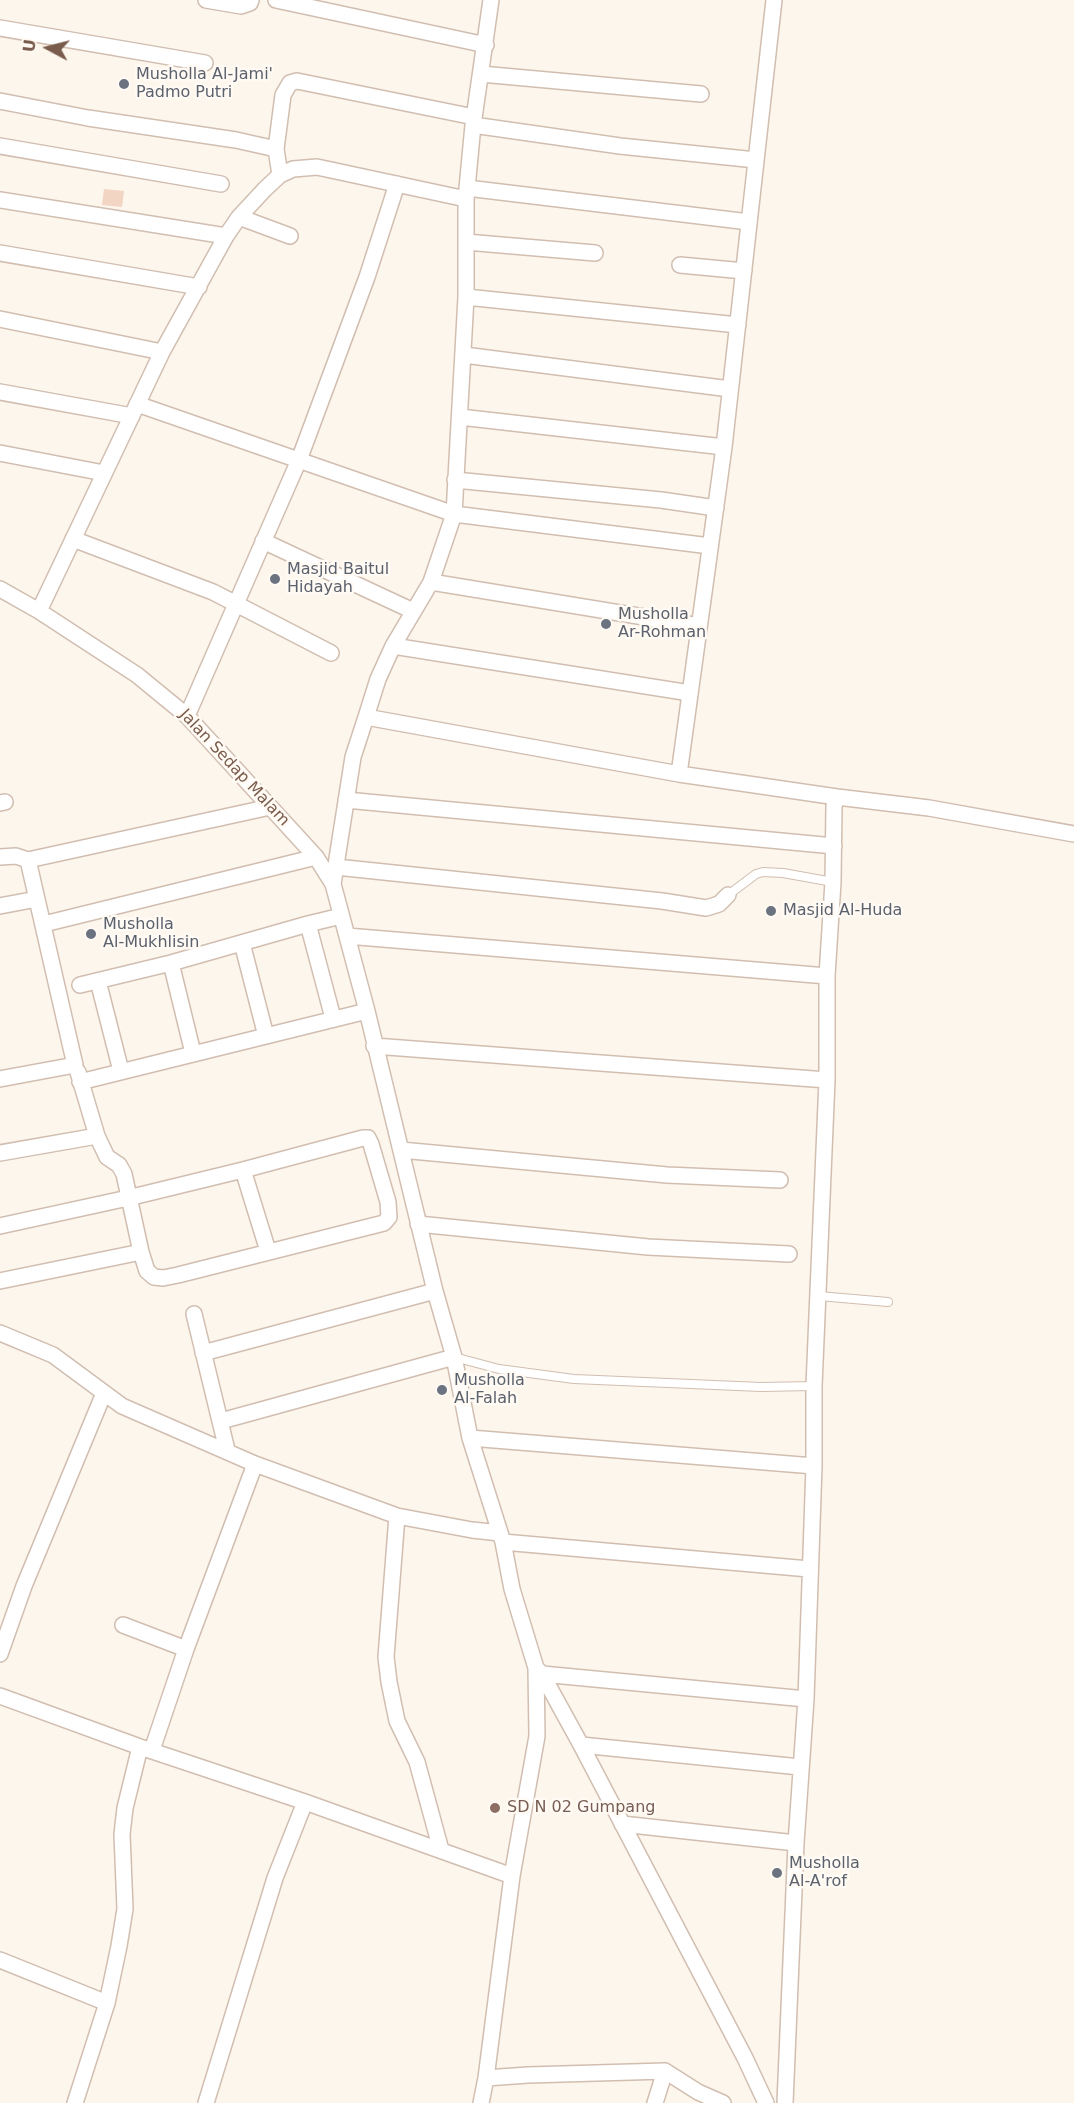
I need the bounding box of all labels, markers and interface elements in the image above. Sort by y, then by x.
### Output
north arrow [18,18,78,78]
text: U [19,38,40,53]
place label: Musholla Al-Jami' Padmo Putri [136,65,273,103]
marker: Musholla Al-Jami' Padmo Putri [117,77,131,91]
place label: Masjid Baitul Hidayah [287,560,389,598]
marker: Masjid Baitul Hidayah [268,572,282,586]
place label: Musholla Ar-Rohman [618,605,706,643]
marker: Musholla Ar-Rohman [599,617,613,631]
street label: Jalan Sedap Malam [175,706,293,830]
place label: Masjid Al-Huda [783,901,902,921]
marker: Masjid Al-Huda [764,904,778,918]
place label: Musholla Al-Mukhlisin [103,915,199,953]
marker: Musholla Al-Mukhlisin [84,927,98,941]
place label: Musholla Al-Falah [454,1371,525,1409]
marker: Musholla Al-Falah [435,1383,449,1397]
place label: SD N 02 Gumpang [507,1798,655,1818]
marker: SD N 02 Gumpang [488,1801,502,1815]
place label: Musholla Al-A'rof [789,1854,860,1892]
marker: Musholla Al-A'rof [770,1866,784,1880]

